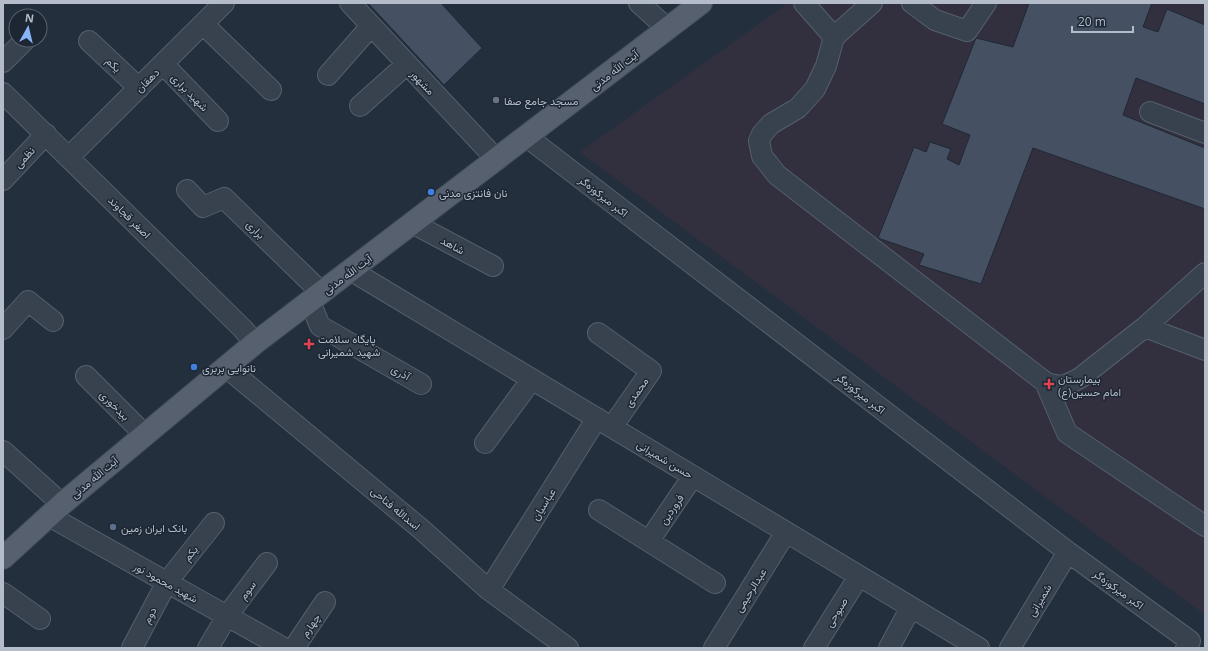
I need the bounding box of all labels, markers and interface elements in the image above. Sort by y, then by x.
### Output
north arrow [8,8,48,48]
scale bar [1072,8,1133,34]
text: N [24,10,35,26]
text: 20 m [1078,13,1106,30]
street label: آیت الله مدنی [587,45,643,94]
street label: یکم [102,53,125,76]
street label: دهقان [132,65,162,95]
street label: مشهور [407,65,439,98]
street label: شهید براری [168,70,212,114]
place label: مسجد جامع صفا [504,93,579,109]
marker: مسجد جامع صفا [491,95,501,105]
street label: نظمی [10,143,38,171]
street label: اکبر میرکوزه‌گر [575,171,632,220]
place label: نان فانتزی مدنی [439,185,507,200]
marker: نان فانتزی مدنی [426,187,436,197]
street label: اصغر قجاوند [105,192,155,242]
street label: براری [243,216,269,242]
street label: شاهد [438,232,468,258]
street label: آیت الله مدنی [319,250,376,297]
place label: پایگاه سلامت شهید شمیرانی [318,331,381,359]
marker: پایگاه سلامت شهید شمیرانی [303,338,315,350]
place label: نانوایی بربری [202,360,256,375]
street label: آذری [389,361,414,384]
marker: نانوایی بربری [189,362,199,372]
street label: اکبر میرکوزه‌گر [832,368,889,417]
place label: بیمارستان امام حسین(ع) [1058,371,1121,400]
street label: محمدی [620,374,652,410]
marker: بیمارستان امام حسین(ع) [1043,378,1055,390]
street label: بیدخوری [97,387,133,423]
street label: حسن شمیرانی [634,436,696,482]
street label: آیت الله مدنی [67,452,122,501]
street label: اسدالله فتاحی [368,483,424,533]
street label: عباسیان [527,485,559,523]
street label: فروردین [655,491,687,527]
place label: بانک ایران زمین [121,520,187,535]
marker: بانک ایران زمین [108,522,118,532]
street label: یکم [179,542,202,565]
street label: شهید محمود نور [130,558,201,606]
street label: عبدالرحیمی [731,565,770,615]
street label: اکبر میرکوزه‌گر [1090,565,1147,612]
street label: سوم [235,577,260,603]
street label: شمیرانی [1023,581,1055,619]
street label: صبوحی [821,594,851,630]
street label: دوم [138,604,160,626]
street label: چهارم [297,610,324,640]

